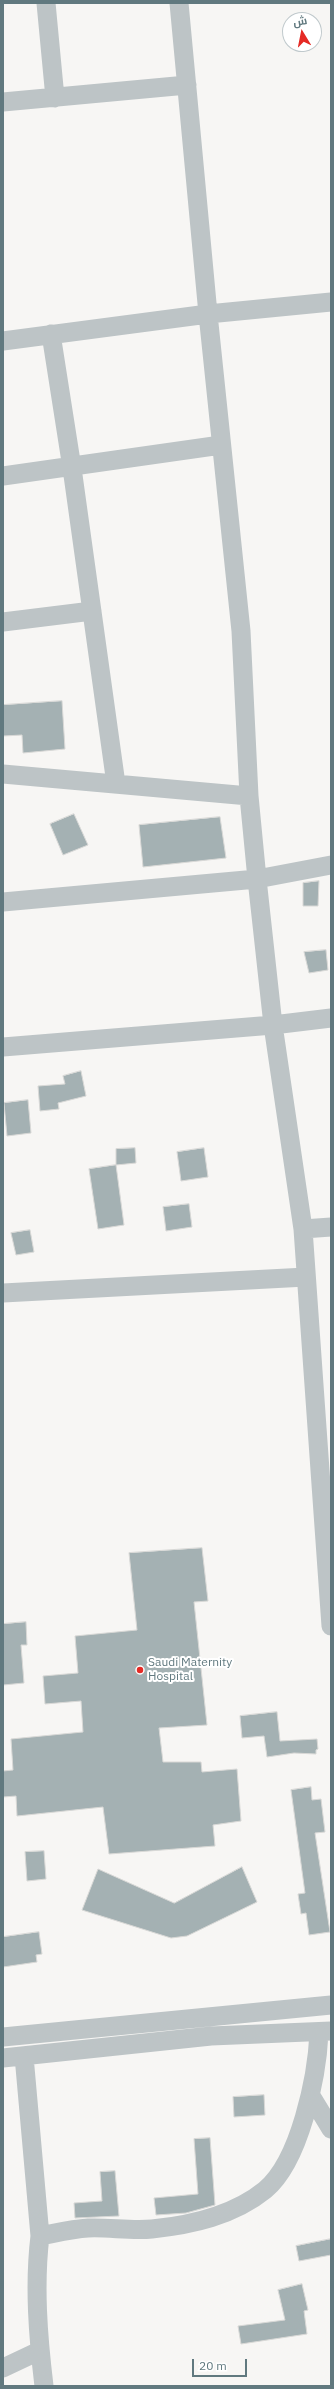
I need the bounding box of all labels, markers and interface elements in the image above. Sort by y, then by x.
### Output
north arrow [282,12,322,52]
text: ش [292,13,308,29]
place label: Saudi Maternity Hospital [148,1656,232,1684]
marker: Saudi Maternity Hospital [135,1665,145,1675]
scale bar [194,2351,249,2377]
text: 20 m [199,2358,227,2373]

